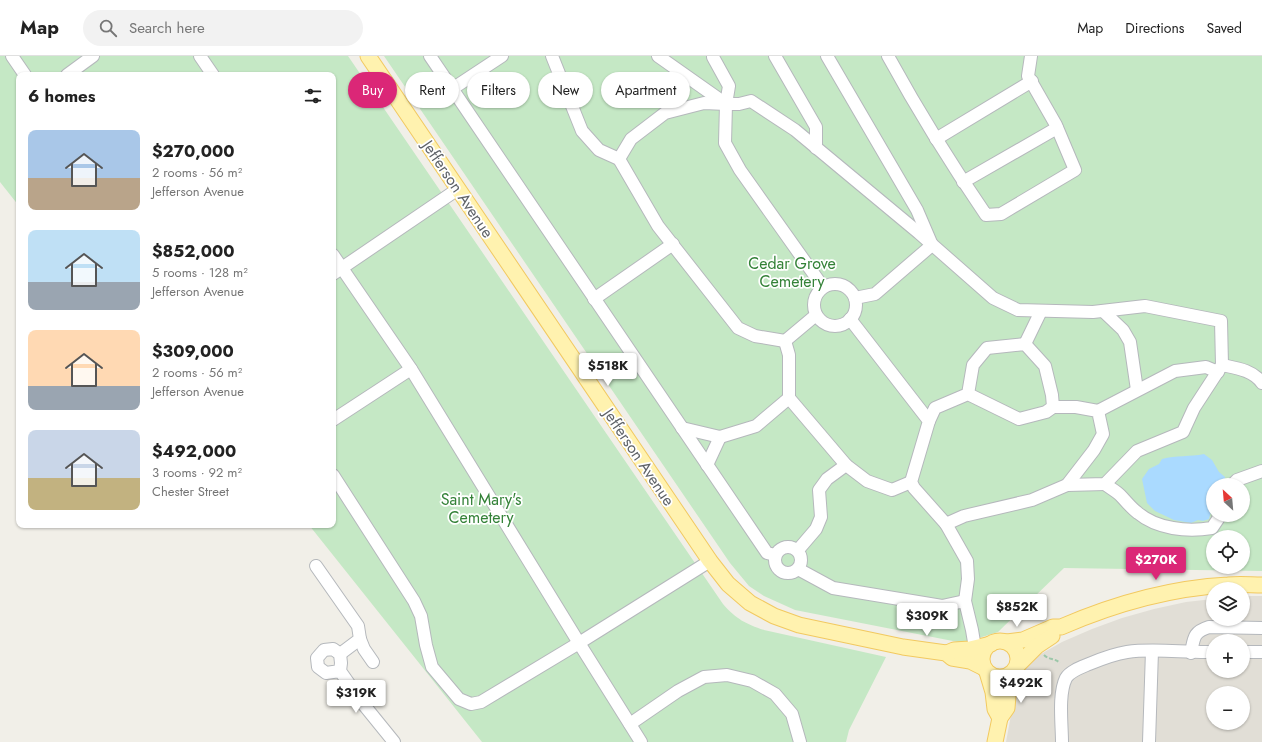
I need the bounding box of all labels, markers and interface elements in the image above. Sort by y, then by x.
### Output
search box [83,10,363,46]
text: Map [20,14,59,41]
icon: search [97,17,119,39]
text: Search here [129,17,205,39]
text: Map [1077,18,1103,38]
text: Directions [1125,18,1185,38]
text: Saved [1207,18,1242,38]
chip: Buy [348,72,397,108]
chip: Rent [405,72,459,108]
chip: Filters [467,72,530,108]
chip: New [538,72,593,108]
chip: Apartment [601,72,690,108]
text: 6 homes [28,84,96,108]
icon: filters [302,85,324,107]
street label: Jefferson Avenue [416,134,499,242]
text: $270,000 [152,139,235,163]
icon: home [60,146,108,194]
text: 2 rooms · 56 m² [152,163,242,182]
text: Jefferson Avenue [152,182,244,201]
text: $852,000 [152,239,235,263]
icon: home [60,246,108,294]
park label: Cedar Grove Cemetery [748,252,836,293]
text: 5 rooms · 128 m² [152,263,248,282]
text: Jefferson Avenue [152,282,244,301]
text: $309,000 [152,339,234,363]
icon: home [60,346,108,394]
pin: $518K [580,353,636,387]
text: $518K [588,356,628,375]
text: 2 rooms · 56 m² [152,363,242,382]
text: Jefferson Avenue [152,382,244,401]
street label: Jefferson Avenue [597,402,680,510]
text: $492,000 [152,439,236,463]
icon: home [60,446,108,494]
text: 3 rooms · 92 m² [152,463,242,482]
north arrow [1206,478,1250,522]
map controls [1206,478,1250,730]
text: Chester Street [152,482,229,501]
park label: Saint Mary's Cemetery [441,488,521,529]
button: locate [1206,530,1250,574]
pin: $270K [1128,547,1184,581]
text: $270K [1135,550,1177,569]
button: layers [1206,582,1250,626]
pin: $852K [989,594,1045,628]
text: $852K [996,597,1038,616]
pin: $309K [899,603,955,637]
text: $309K [906,606,948,625]
button: + [1206,634,1250,678]
pin: $492K [993,670,1049,704]
text: $492K [999,673,1043,692]
pin: $319K [328,680,384,714]
text: $319K [336,683,376,702]
button: − [1206,686,1250,730]

